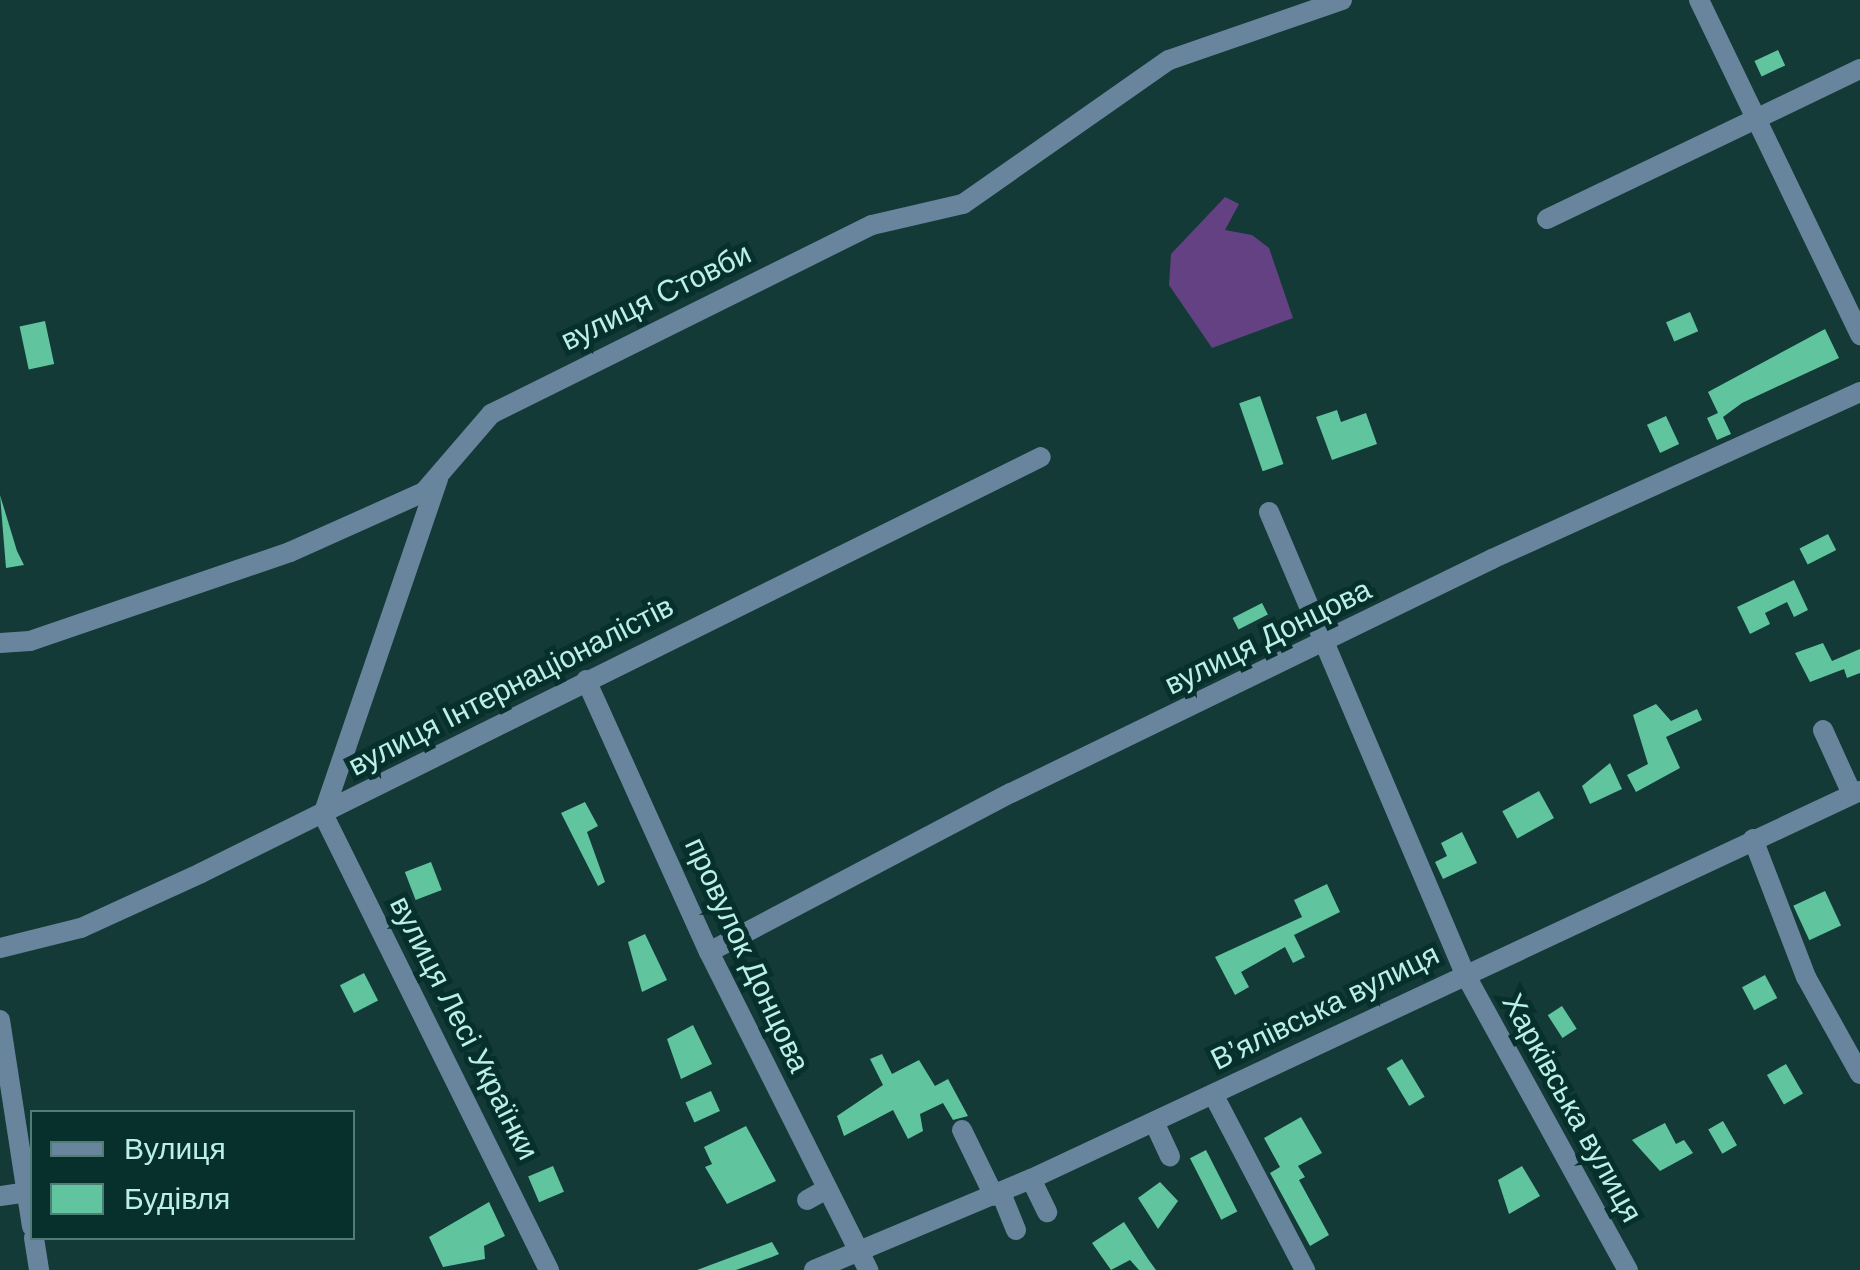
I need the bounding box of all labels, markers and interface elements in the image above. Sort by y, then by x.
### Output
street label: вулиця Стовби [555,235,757,359]
street label: вулиця Донцова [1159,571,1377,703]
street label: вулиця Інтернаціоналістів [343,588,679,784]
street label: провулок Донцова [677,832,817,1078]
street label: вулиця Лесі Українки [382,890,546,1166]
street label: В’ялівська вулиця [1205,936,1445,1078]
street label: Харківська вулиця [1494,988,1650,1228]
legend [30,1110,355,1240]
text: Вулиця [124,1132,226,1165]
text: Будівля [124,1182,230,1215]

